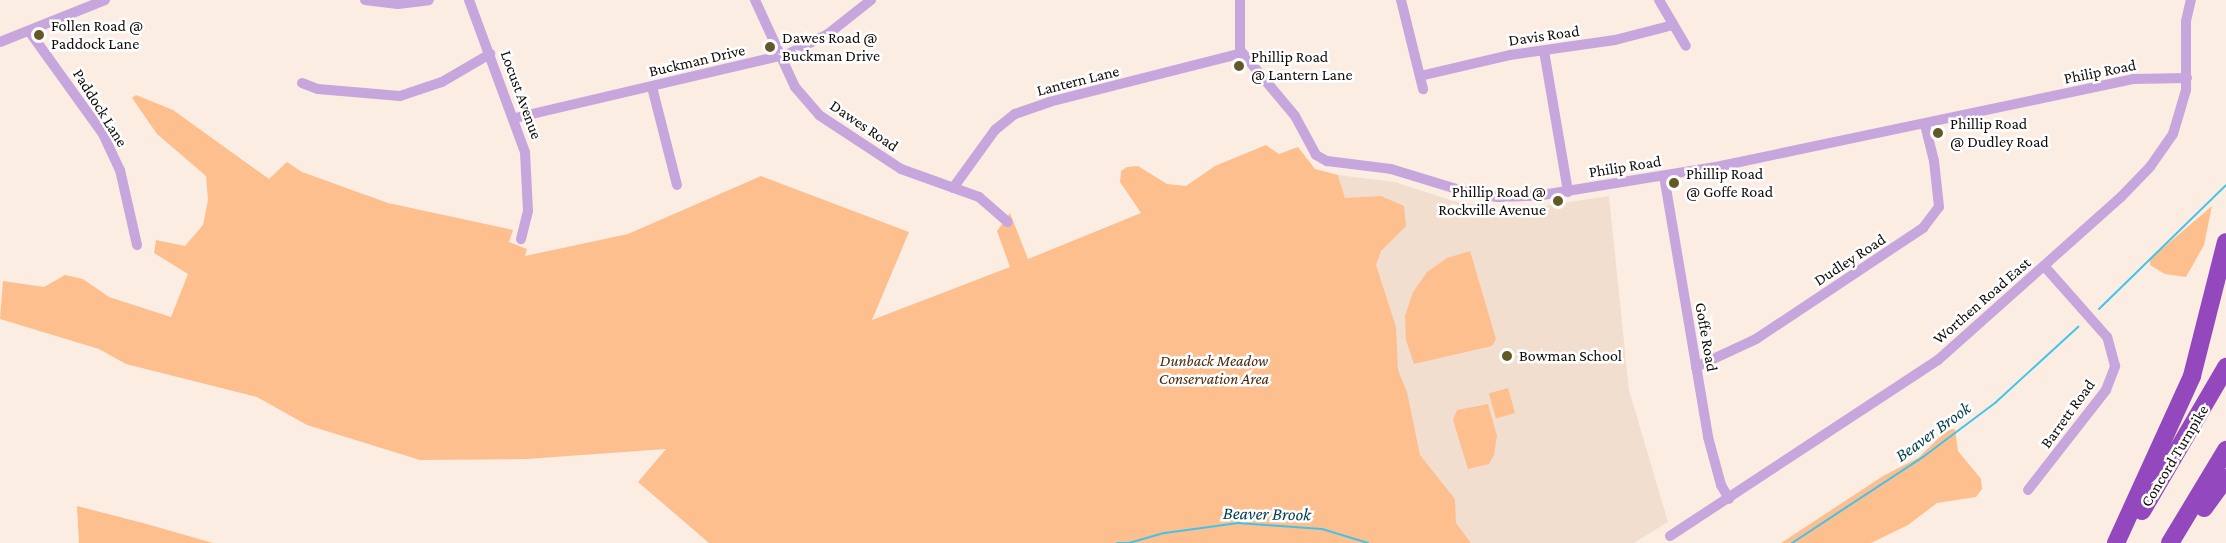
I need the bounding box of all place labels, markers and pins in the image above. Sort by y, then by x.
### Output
place label: Follen Road @ Paddock Lane [51,16,143,54]
marker: Follen Road @ Paddock Lane [32,28,46,42]
place label: Dawes Road @ Buckman Drive [782,28,880,66]
marker: Dawes Road @ Buckman Drive [763,40,777,54]
place label: Phillip Road @ Lantern Lane [1251,47,1353,85]
marker: Phillip Road @ Lantern Lane [1232,59,1246,73]
place label: Phillip Road @ Dudley Road [1950,114,2049,152]
marker: Phillip Road @ Dudley Road [1931,126,1945,140]
place label: Phillip Road @ Goffe Road [1686,164,1773,202]
marker: Phillip Road @ Goffe Road [1667,176,1681,190]
place label: Phillip Road @ Rockville Avenue [1438,182,1546,220]
marker: Phillip Road @ Rockville Avenue [1551,194,1565,208]
place label: Bowman School [1519,346,1622,366]
marker: Bowman School [1500,349,1514,363]

